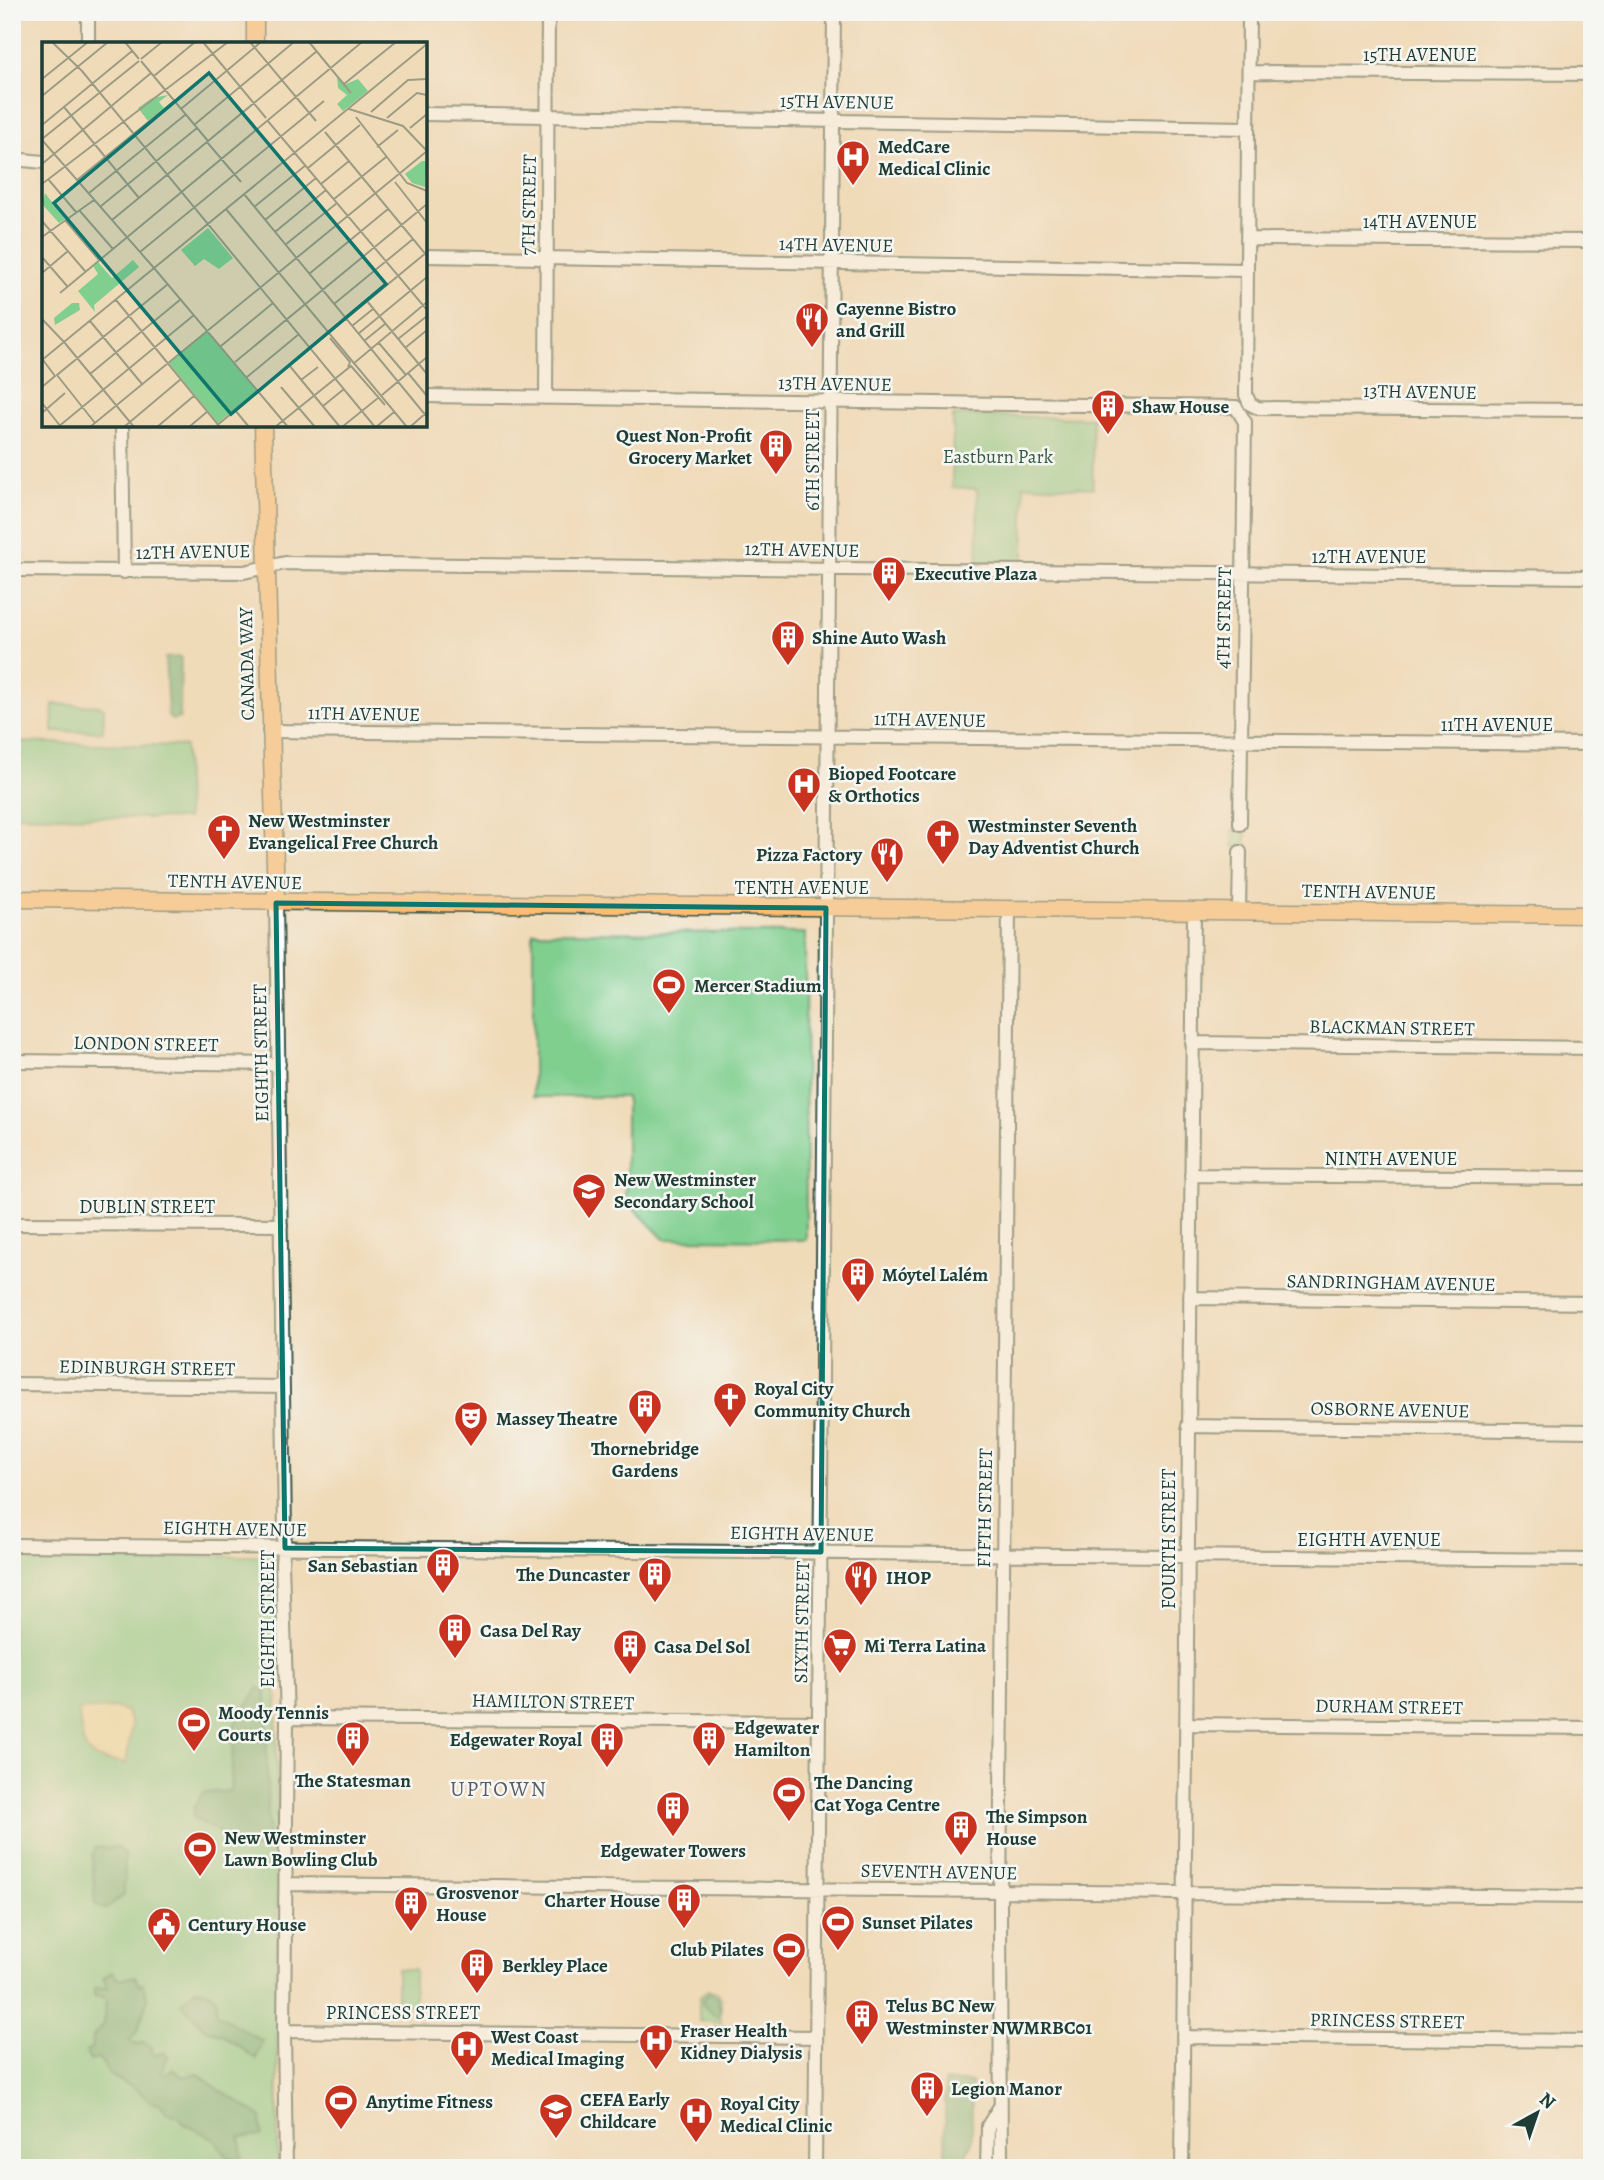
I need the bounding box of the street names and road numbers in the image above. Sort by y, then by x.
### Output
street label: 15TH AVENUE [1363,42,1477,68]
street label: 15TH AVENUE [780,88,894,116]
street label: 7TH STREET [515,154,543,256]
street label: 14TH AVENUE [1363,209,1477,235]
street label: 14TH AVENUE [779,231,893,259]
street label: 13TH AVENUE [778,370,892,398]
street label: 13TH AVENUE [1363,378,1477,406]
street label: 6TH STREET [800,408,826,511]
street label: 12TH AVENUE [744,536,860,564]
street label: 12TH AVENUE [135,538,251,566]
street label: 12TH AVENUE [1312,544,1426,570]
street label: 4TH STREET [1210,566,1238,669]
street label: CANADA WAY [233,606,261,721]
street label: 11TH AVENUE [308,700,420,728]
street label: 11TH AVENUE [874,706,986,734]
street label: 11TH AVENUE [1441,712,1553,738]
street label: TENTH AVENUE [168,868,302,896]
street label: TENTH AVENUE [735,875,869,901]
street label: TENTH AVENUE [1302,878,1436,906]
street label: EIGHTH STREET [247,983,275,1122]
street label: BLACKMAN STREET [1309,1014,1476,1042]
street label: LONDON STREET [73,1030,219,1058]
street label: NINTH AVENUE [1324,1146,1458,1172]
street label: DUBLIN STREET [79,1194,216,1220]
street label: SANDRINGHAM AVENUE [1286,1268,1496,1298]
street label: EDINBURGH STREET [59,1353,236,1383]
street label: OSBORNE AVENUE [1310,1396,1470,1424]
street label: FIFTH STREET [971,1447,999,1568]
street label: FOURTH STREET [1156,1468,1182,1609]
street label: EIGHTH AVENUE [163,1515,307,1543]
street label: EIGHTH AVENUE [730,1520,874,1548]
street label: EIGHTH AVENUE [1297,1527,1441,1553]
street label: EIGHTH STREET [255,1549,281,1688]
street label: SIXTH STREET [788,1560,816,1684]
street label: HAMILTON STREET [471,1688,635,1716]
street label: DURHAM STREET [1315,1693,1464,1721]
street label: SEVENTH AVENUE [860,1858,1018,1886]
street label: PRINCESS STREET [326,2000,481,2026]
street label: PRINCESS STREET [1310,2007,1465,2035]

